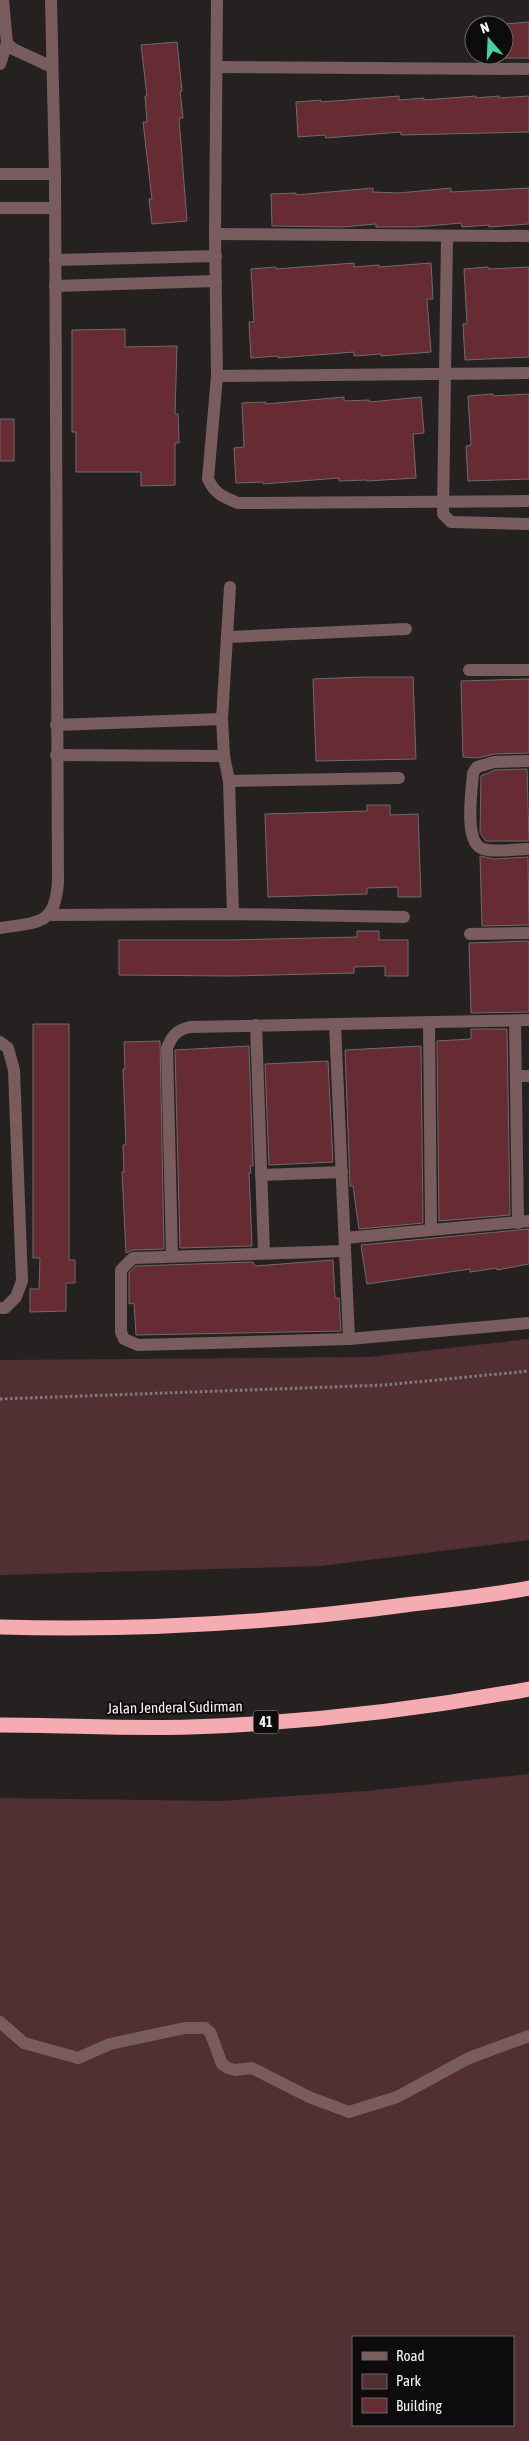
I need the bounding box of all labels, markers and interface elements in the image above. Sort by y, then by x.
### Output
north arrow [464,15,514,65]
text: N [478,19,491,37]
street label: Jalan Jenderal Sudirman [107,1697,243,1717]
road number: 41 [254,1710,278,1734]
legend [352,2336,514,2426]
text: Road [396,2347,425,2364]
text: Park [396,2372,421,2389]
text: Building [396,2397,442,2414]

